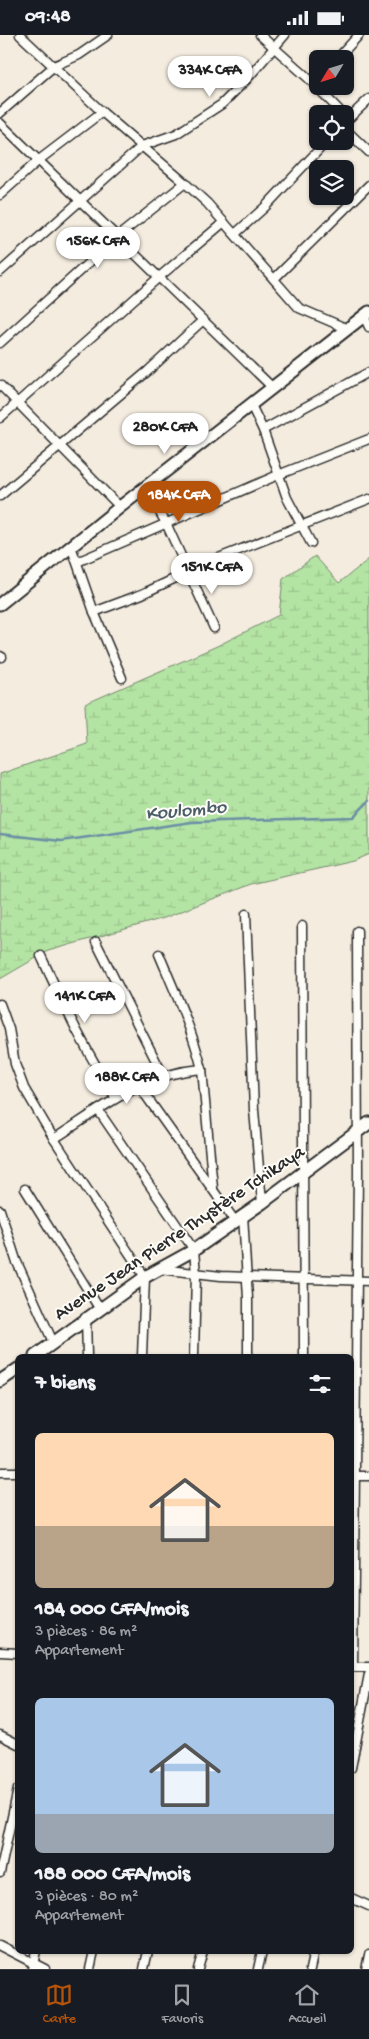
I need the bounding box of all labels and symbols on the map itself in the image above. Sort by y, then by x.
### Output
north arrow [309,50,354,95]
pin: 334K CFA [158,55,262,98]
pin: 156K CFA [46,227,150,269]
pin: 280K CFA [113,413,217,455]
pin: 184K CFA [127,481,231,523]
pin: 151K CFA [160,553,264,595]
water label: Koulombo [145,797,229,827]
pin: 141K CFA [33,981,137,1024]
pin: 188K CFA [75,1063,179,1105]
street label: Avenue Jean Pierre Thystère Tchikaya [50,1141,311,1327]

